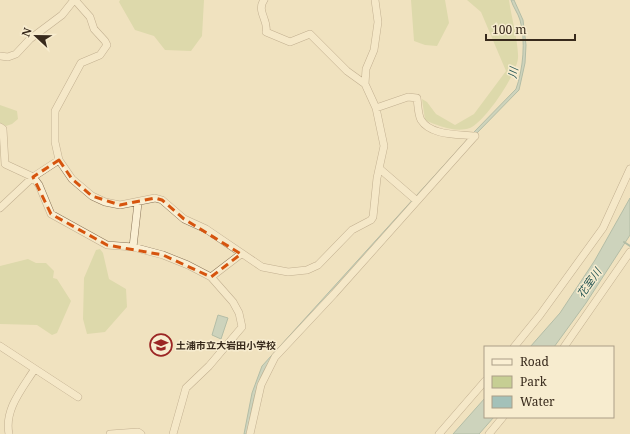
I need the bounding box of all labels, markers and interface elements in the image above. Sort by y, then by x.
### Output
north arrow [16,16,56,56]
scale bar [486,16,575,42]
text: 100 m [492,21,527,38]
text: N [18,25,35,39]
water label: 川 [504,65,521,80]
water label: 花室川 [573,264,605,301]
school or university icon: 土浦市立大岩田小学校 [148,332,174,358]
place label: 土浦市立大岩田小学校 [176,338,276,352]
legend [484,346,614,418]
text: Road [520,353,550,370]
text: Park [520,373,548,390]
text: Water [520,393,555,410]

